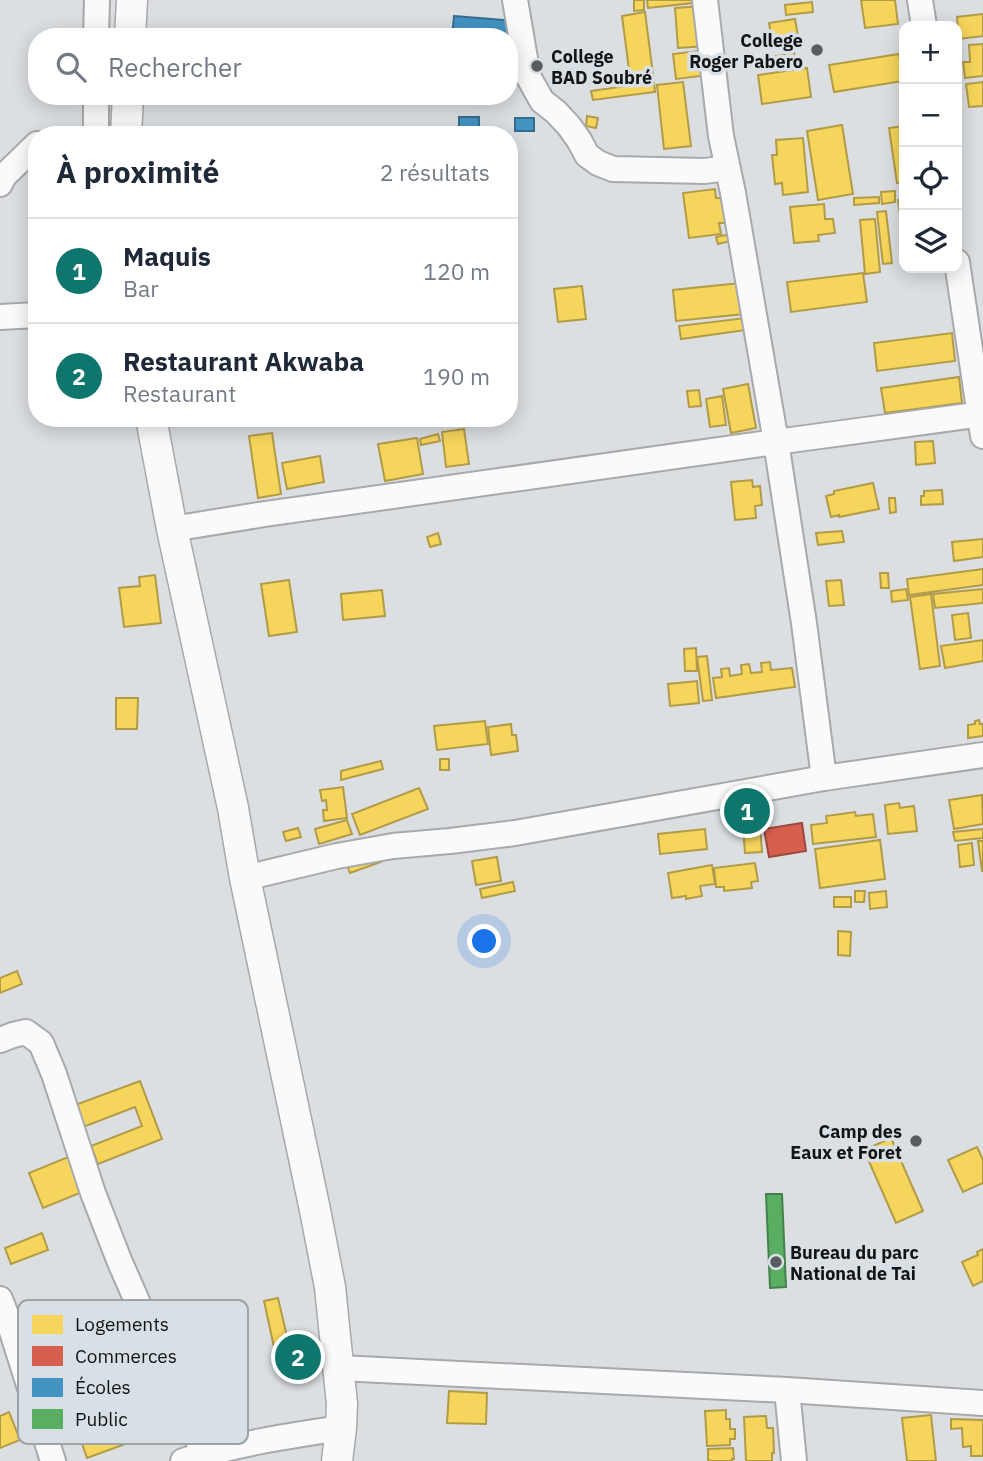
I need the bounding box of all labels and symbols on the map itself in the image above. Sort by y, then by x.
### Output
place label: College Roger Pabero [689,29,803,73]
marker: College Roger Pabero [809,42,825,58]
place label: College BAD Soubré [551,45,652,89]
marker: College BAD Soubré [529,58,545,74]
pin: 1 [724,785,770,837]
your location [467,924,501,958]
place label: Camp des Eaux et Foret [790,1120,902,1164]
marker: Camp des Eaux et Foret [908,1133,924,1149]
place label: Bureau du parc National de Tai [790,1241,919,1285]
marker: Bureau du parc National de Tai [768,1254,784,1270]
legend [18,1300,248,1444]
text: Logements [75,1312,169,1336]
pin: 2 [275,1331,321,1383]
text: Commerces [75,1344,177,1368]
text: Écoles [75,1375,131,1399]
text: Public [75,1407,128,1431]

